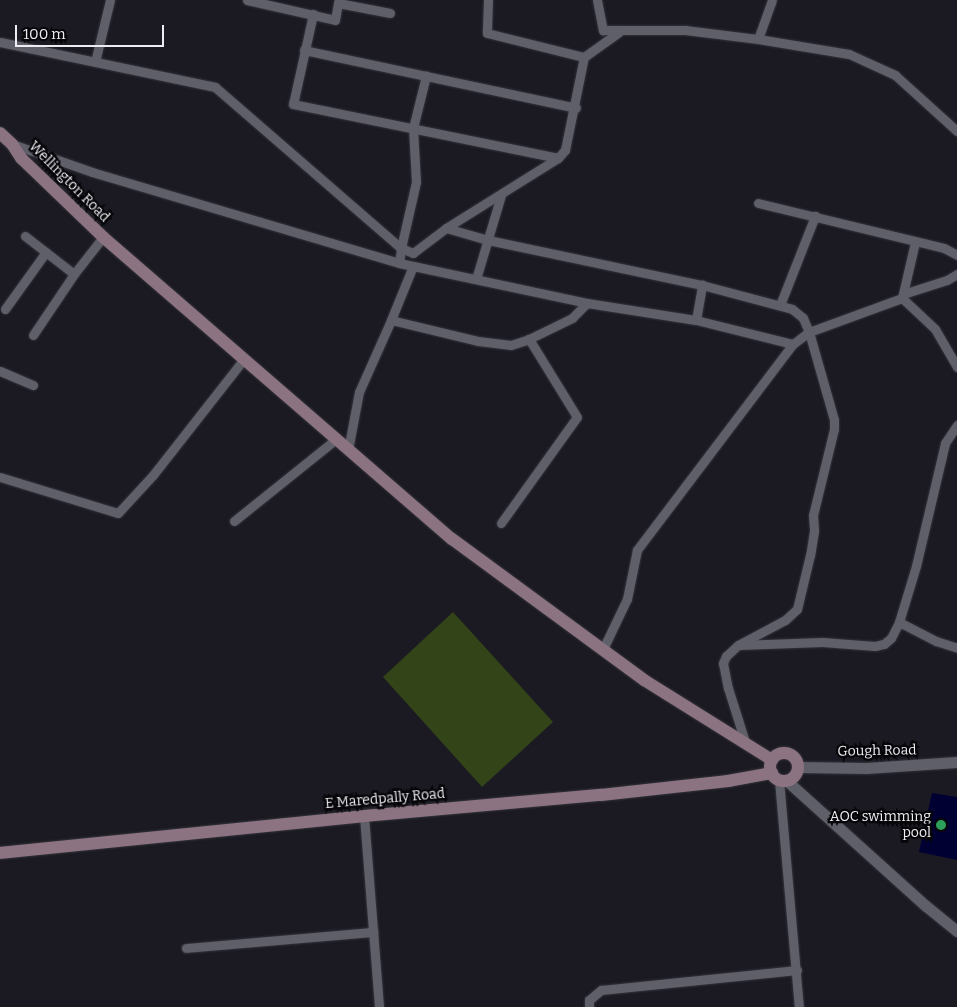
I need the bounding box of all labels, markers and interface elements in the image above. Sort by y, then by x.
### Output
scale bar [18,15,166,47]
text: 100 m [23,25,66,43]
street label: Wellington Road [25,138,113,226]
street label: Gough Road [837,742,917,760]
street label: E Maredpally Road [324,785,446,813]
place label: AOC swimming pool [830,809,931,842]
marker: AOC swimming pool [935,819,947,831]

